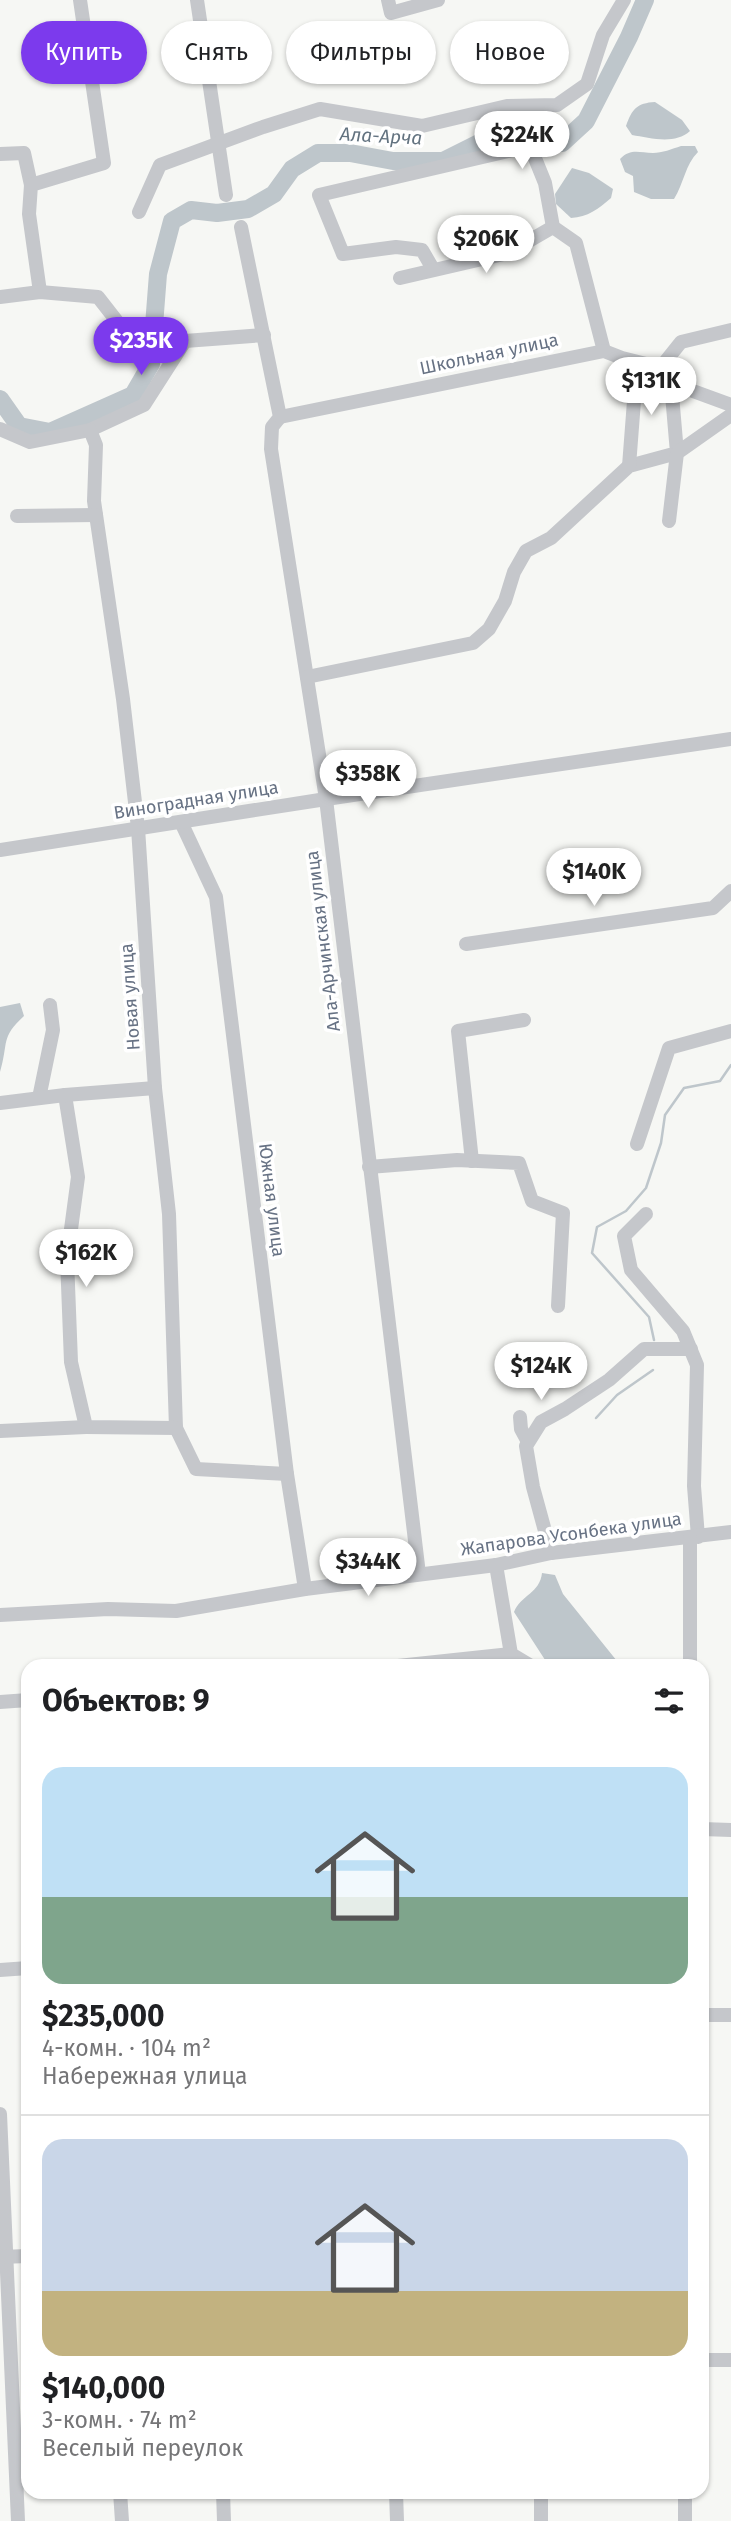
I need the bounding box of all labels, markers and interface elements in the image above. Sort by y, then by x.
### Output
chip: Купить [21,21,147,84]
chip: Снять [161,21,272,84]
chip: Фильтры [286,21,436,84]
chip: Новое [450,21,569,84]
pin: $224K [473,111,571,171]
text: $224K [490,120,554,148]
water label: Ала-Арча [338,122,423,150]
pin: $206K [437,216,535,275]
text: $206K [453,224,519,252]
pin: $235K [92,318,190,377]
text: $235K [109,326,173,354]
street label: Школьная улица [418,329,560,379]
pin: $131K [602,358,700,417]
text: $131K [621,366,681,394]
pin: $358K [319,750,417,810]
text: $358K [336,759,400,787]
street label: Виноградная улица [112,776,280,824]
pin: $140K [545,848,643,908]
street label: Ала-Арчинская улица [301,849,345,1033]
text: $140K [562,857,626,885]
street label: Новая улица [115,943,145,1051]
street label: Южная улица [254,1142,290,1258]
pin: $162K [37,1230,135,1289]
text: $162K [55,1238,117,1266]
pin: $124K [492,1342,590,1402]
text: $124K [510,1351,572,1379]
street label: Жапарова Усонбека улица [459,1508,683,1560]
pin: $344K [319,1538,417,1598]
text: $344K [335,1547,401,1575]
icon: filters [650,1682,688,1720]
text: Объектов: 9 [42,1683,209,1719]
icon: home [302,1813,428,1939]
text: $235,000 [42,1998,165,2034]
text: 4-комн. · 104 m² [42,2034,211,2062]
text: Набережная улица [42,2062,248,2090]
icon: home [302,2185,428,2311]
text: $140,000 [42,2370,165,2406]
text: 3-комн. · 74 m² [42,2406,197,2434]
text: Веселый переулок [42,2434,243,2462]

